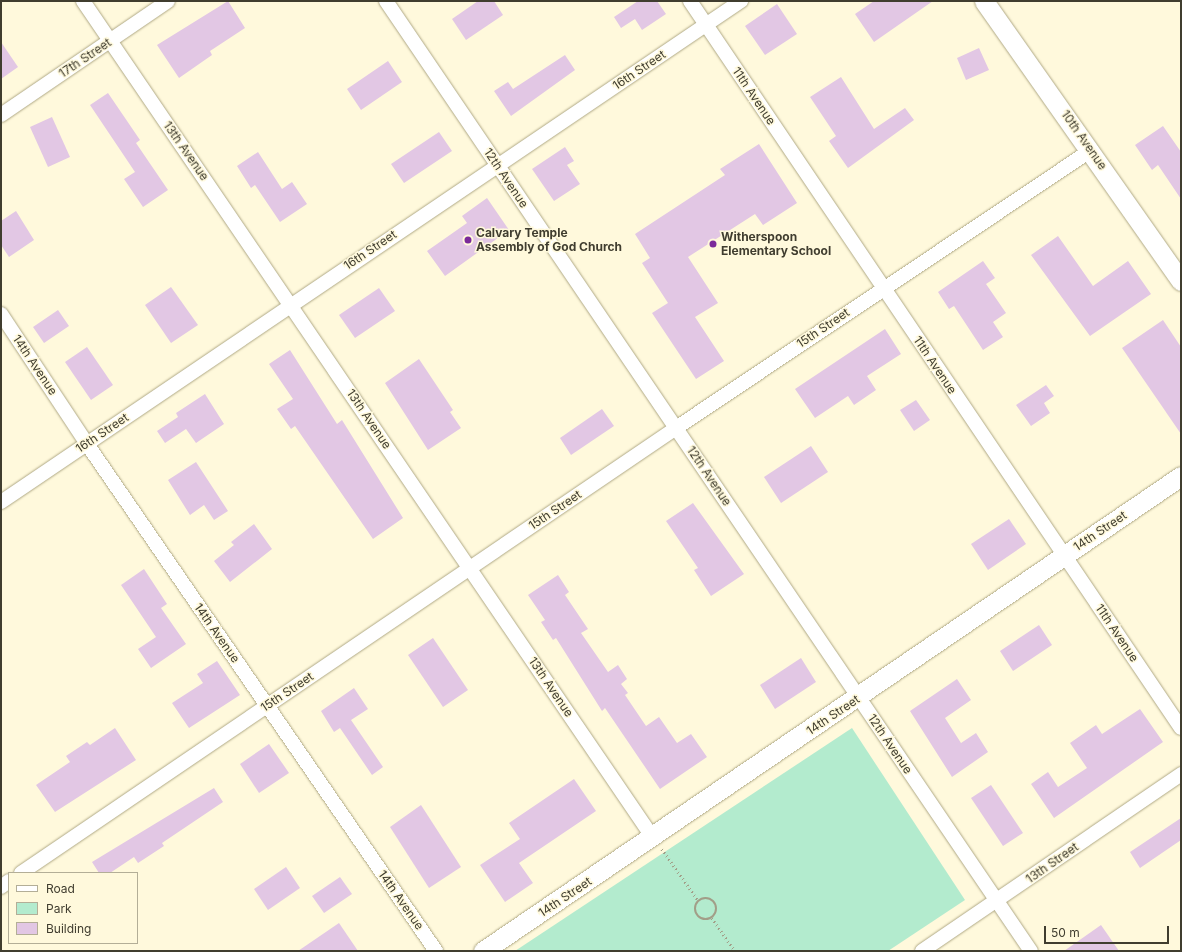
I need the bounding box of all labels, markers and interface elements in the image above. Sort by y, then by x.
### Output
street label: 17th Street [56,35,114,81]
street label: 16th Street [610,47,668,93]
street label: 11th Avenue [729,64,779,128]
street label: 10th Avenue [1058,108,1110,172]
street label: 13th Avenue [160,119,212,183]
street label: 12th Avenue [481,145,531,211]
place label: Calvary Temple Assembly of God Church [476,226,622,254]
street label: 16th Street [341,227,399,273]
place label: Witherspoon Elementary School [721,230,831,258]
marker: Calvary Temple Assembly of God Church [463,235,473,245]
marker: Witherspoon Elementary School [708,239,718,249]
street label: 15th Street [794,305,852,351]
street label: 14th Avenue [10,332,60,398]
street label: 11th Avenue [910,333,960,397]
street label: 13th Avenue [344,386,394,452]
street label: 16th Street [73,410,131,456]
street label: 12th Avenue [684,443,734,509]
street label: 15th Street [526,487,584,533]
street label: 14th Street [1071,508,1129,554]
street label: 14th Avenue [191,601,243,665]
street label: 11th Avenue [1092,601,1142,665]
street label: 13th Avenue [526,654,576,720]
street label: 15th Street [258,669,316,715]
street label: 14th Street [804,692,862,738]
street label: 12th Avenue [865,711,915,777]
street label: 13th Street [1023,840,1081,886]
street label: 14th Avenue [375,868,427,932]
legend [8,872,138,944]
street label: 14th Street [536,874,594,920]
text: Road [46,881,75,896]
text: Park [46,901,72,916]
scale bar [1046,918,1171,944]
text: Building [46,921,91,936]
text: 50 m [1051,925,1080,940]

